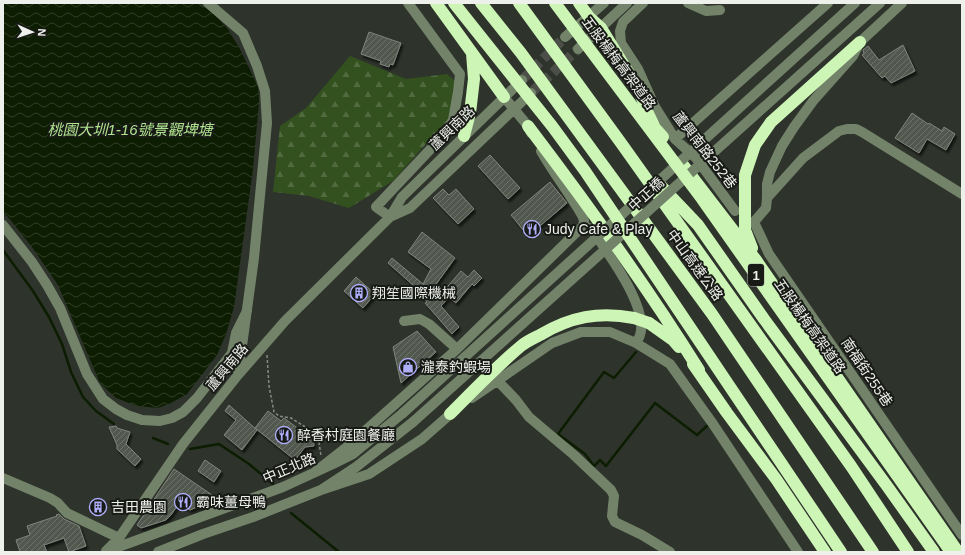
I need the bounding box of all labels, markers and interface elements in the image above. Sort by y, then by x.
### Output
north arrow [12,12,52,52]
street label: 五股楊梅高架道路 [579,13,659,113]
text: N [36,28,48,37]
street label: 蘆興南路 [426,103,478,153]
street label: 蘆興南路252巷 [670,108,740,192]
water label: 桃園大圳1-16號景觀埤塘 [47,121,216,138]
street label: 中正橋 [625,174,667,214]
restaurant icon: Judy Cafe & Play [522,219,542,239]
place label: Judy Cafe & Play [545,221,652,237]
street label: 中山高速公路 [664,226,726,304]
road number: 1 [748,264,764,286]
street label: 五股楊梅高架道路 [771,276,849,376]
building icon: 翔笙國際機械 [349,283,369,303]
place label: 翔笙國際機械 [372,285,456,301]
street label: 南福街255巷 [838,335,896,409]
street label: 蘆興南路 [203,340,251,394]
shop icon: 瀧泰釣蝦場 [398,357,418,377]
place label: 瀧泰釣蝦場 [421,359,491,375]
restaurant icon: 醉香村庭園餐廳 [274,425,294,445]
place label: 醉香村庭園餐廳 [297,427,395,443]
street label: 中正北路 [260,450,318,486]
restaurant icon: 霸味薑母鴨 [173,492,193,512]
place label: 霸味薑母鴨 [196,494,266,510]
building icon: 吉田農園 [88,497,108,517]
place label: 吉田農園 [111,499,167,515]

